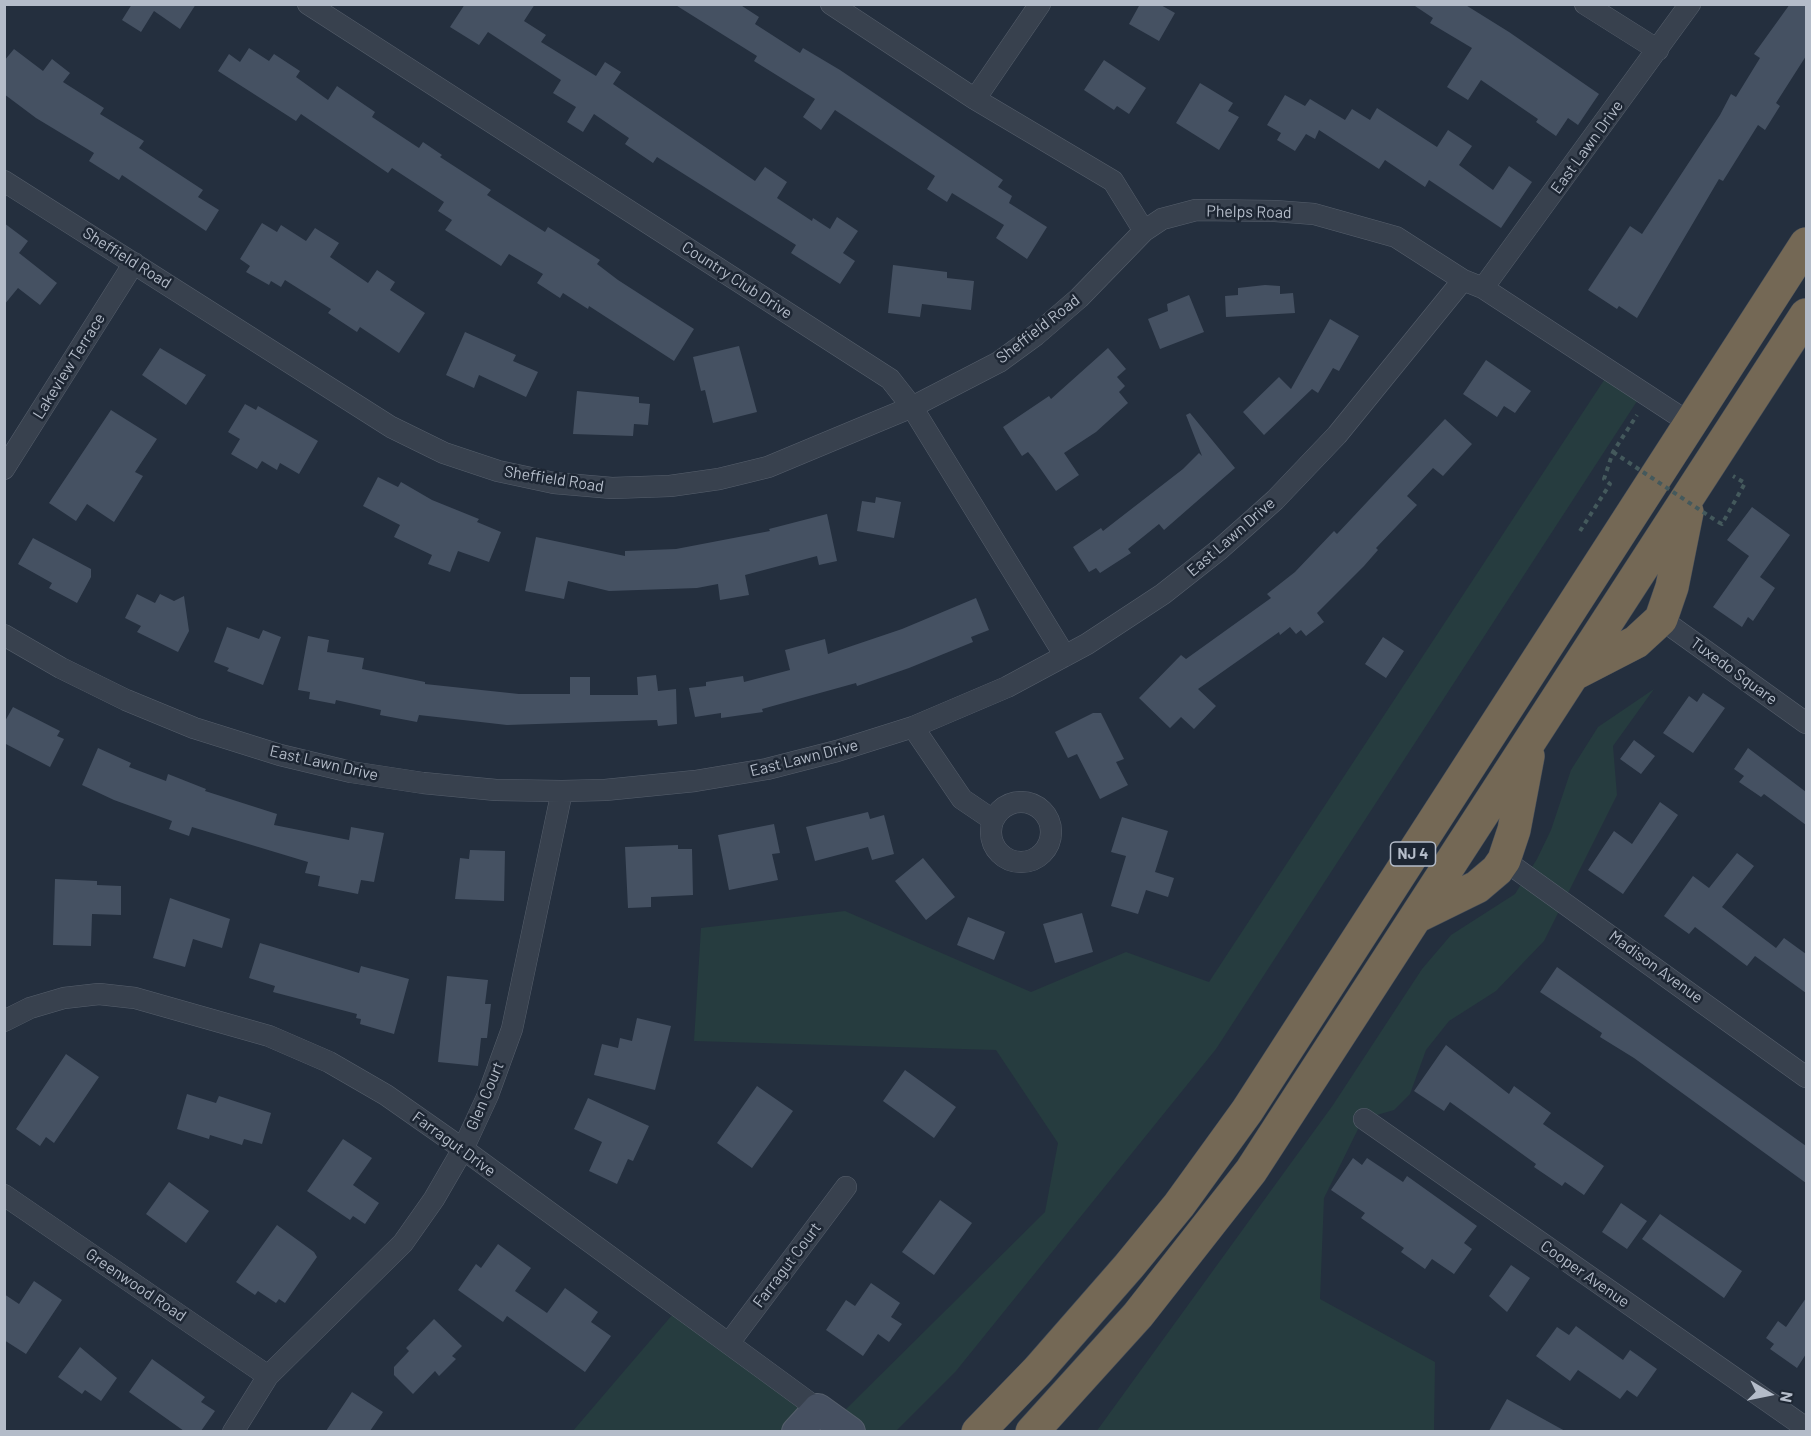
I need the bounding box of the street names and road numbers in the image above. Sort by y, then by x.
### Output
street label: East Lawn Drive [1547,97,1627,197]
street label: Phelps Road [1206,202,1292,222]
street label: Sheffield Road [79,223,175,293]
street label: Country Club Drive [678,237,796,323]
street label: Sheffield Road [992,290,1084,368]
street label: Lakeview Terrace [29,310,109,422]
street label: Sheffield Road [503,462,605,496]
street label: East Lawn Drive [1183,493,1279,581]
street label: Tuxedo Square [1687,633,1781,709]
street label: East Lawn Drive [748,735,860,781]
street label: East Lawn Drive [268,741,380,785]
road number: NJ 4 [1390,842,1436,866]
street label: Madison Avenue [1605,926,1707,1008]
street label: Glen Court [462,1059,508,1133]
street label: Farragut Drive [409,1107,499,1181]
street label: Farragut Court [749,1219,825,1311]
street label: Cooper Avenue [1537,1236,1633,1312]
street label: Greenwood Road [82,1244,190,1326]

